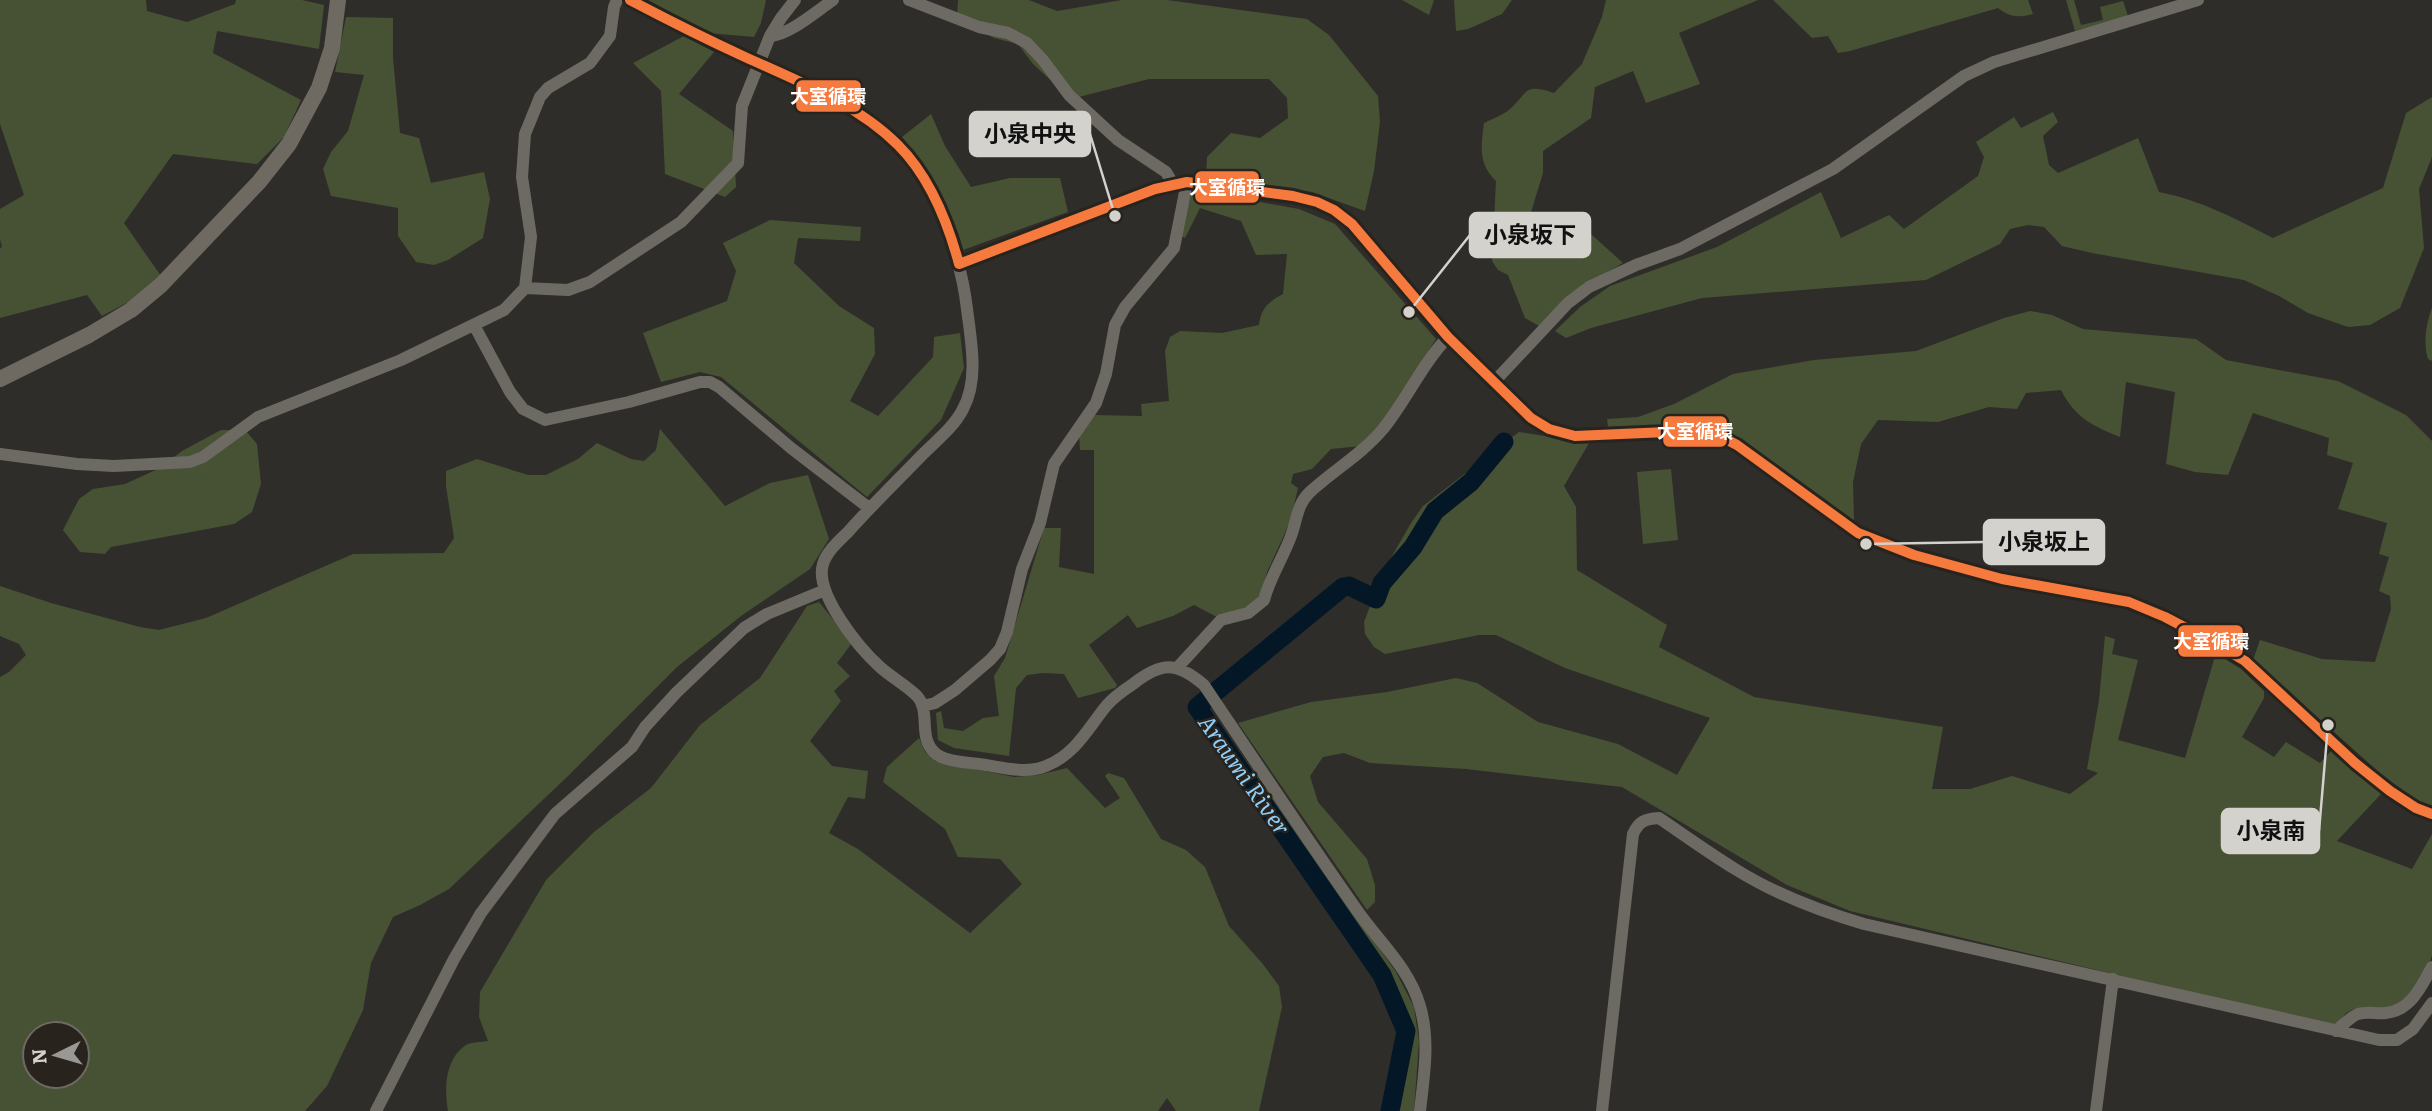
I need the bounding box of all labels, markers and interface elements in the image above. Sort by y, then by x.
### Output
line badge: 大室循環 [795,79,862,113]
text: 大室循環 [790,81,866,109]
callout: 小泉中央 [970,112,1090,156]
text: 小泉中央 [984,115,1076,149]
line badge: 大室循環 [1194,170,1260,204]
text: 大室循環 [1189,172,1265,200]
callout: 小泉坂下 [1470,213,1590,257]
text: 小泉坂下 [1484,216,1576,250]
line badge: 大室循環 [1662,415,1728,448]
text: 大室循環 [1657,416,1733,444]
callout: 小泉坂上 [1984,520,2104,564]
text: 小泉坂上 [1998,523,2090,557]
line badge: 大室循環 [2177,624,2244,658]
text: 大室循環 [2173,626,2249,654]
water label: Araumi River [1191,706,1300,841]
callout: 小泉南 [2222,809,2319,853]
text: 小泉南 [2237,812,2306,846]
north arrow [21,1020,91,1090]
text: N [23,1047,53,1066]

